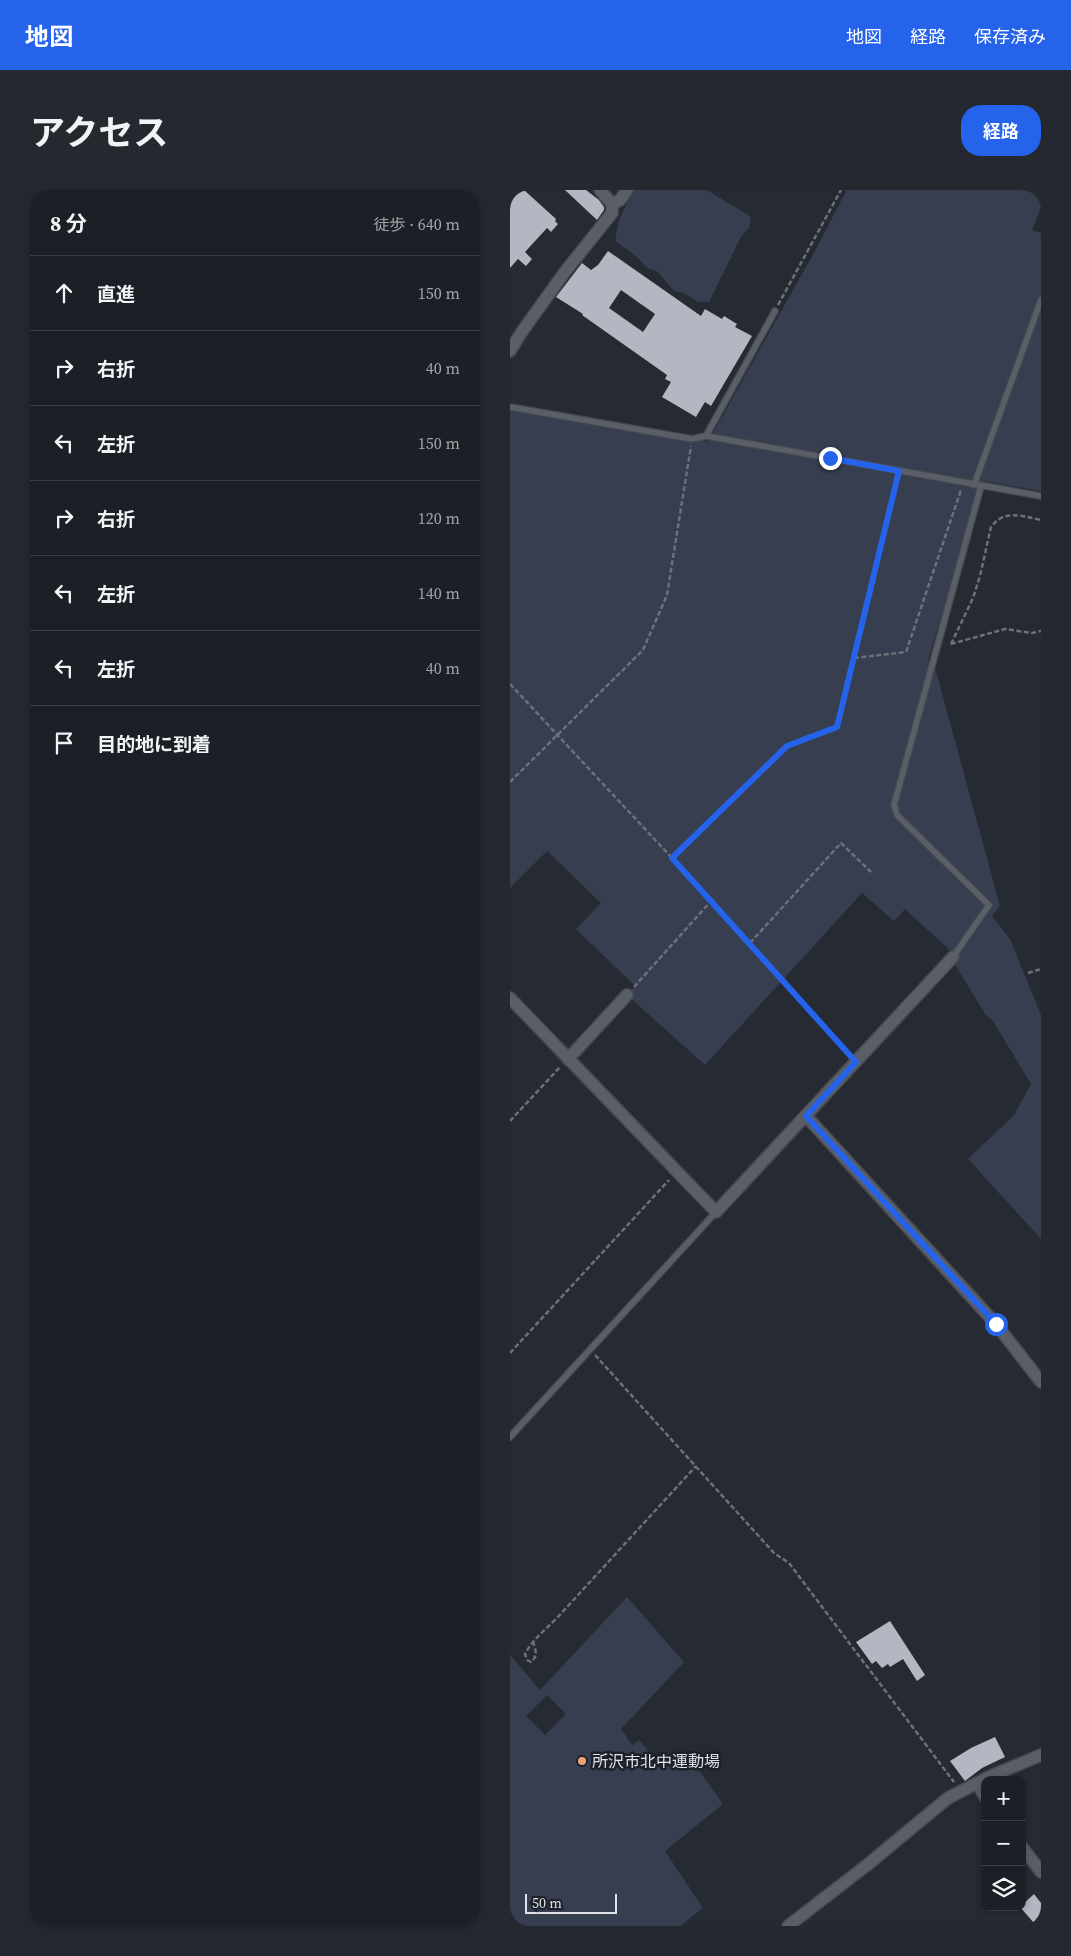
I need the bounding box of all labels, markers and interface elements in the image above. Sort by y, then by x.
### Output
text: 地図 [25,20,73,53]
text: 地図 [846,24,882,49]
text: 経路 [910,24,946,49]
text: 保存済み [974,24,1046,49]
button: 経路 [961,105,1041,156]
text: アクセス [30,109,168,157]
text: 8 分 [50,209,87,238]
text: 徒歩 · 640 m [374,213,460,235]
icon: ahead [50,279,78,307]
text: 直進 [97,281,135,307]
text: 150 m [418,282,460,304]
icon: right [50,354,78,382]
text: 右折 [97,356,135,382]
text: 40 m [426,357,460,379]
icon: left [50,429,78,457]
text: 左折 [97,431,135,457]
text: 150 m [418,432,460,454]
route end [819,447,842,470]
icon: right [50,504,78,532]
text: 右折 [97,506,135,532]
text: 120 m [418,507,460,529]
icon: left [50,579,78,607]
text: 左折 [97,581,135,607]
text: 140 m [418,582,460,604]
icon: left [50,654,78,682]
text: 左折 [97,656,135,682]
text: 40 m [426,657,460,679]
icon: arrive [50,729,78,757]
text: 目的地に到着 [97,731,211,757]
route start [985,1313,1008,1336]
place label: 所沢市北中運動場 [592,1750,720,1772]
marker: 所沢市北中運動場 [576,1755,588,1767]
map controls [981,1776,1026,1911]
button: + [981,1776,1026,1821]
button: − [981,1821,1026,1866]
button: layers [981,1866,1026,1911]
scale bar [525,1891,618,1914]
text: 50 m [532,1893,562,1913]

